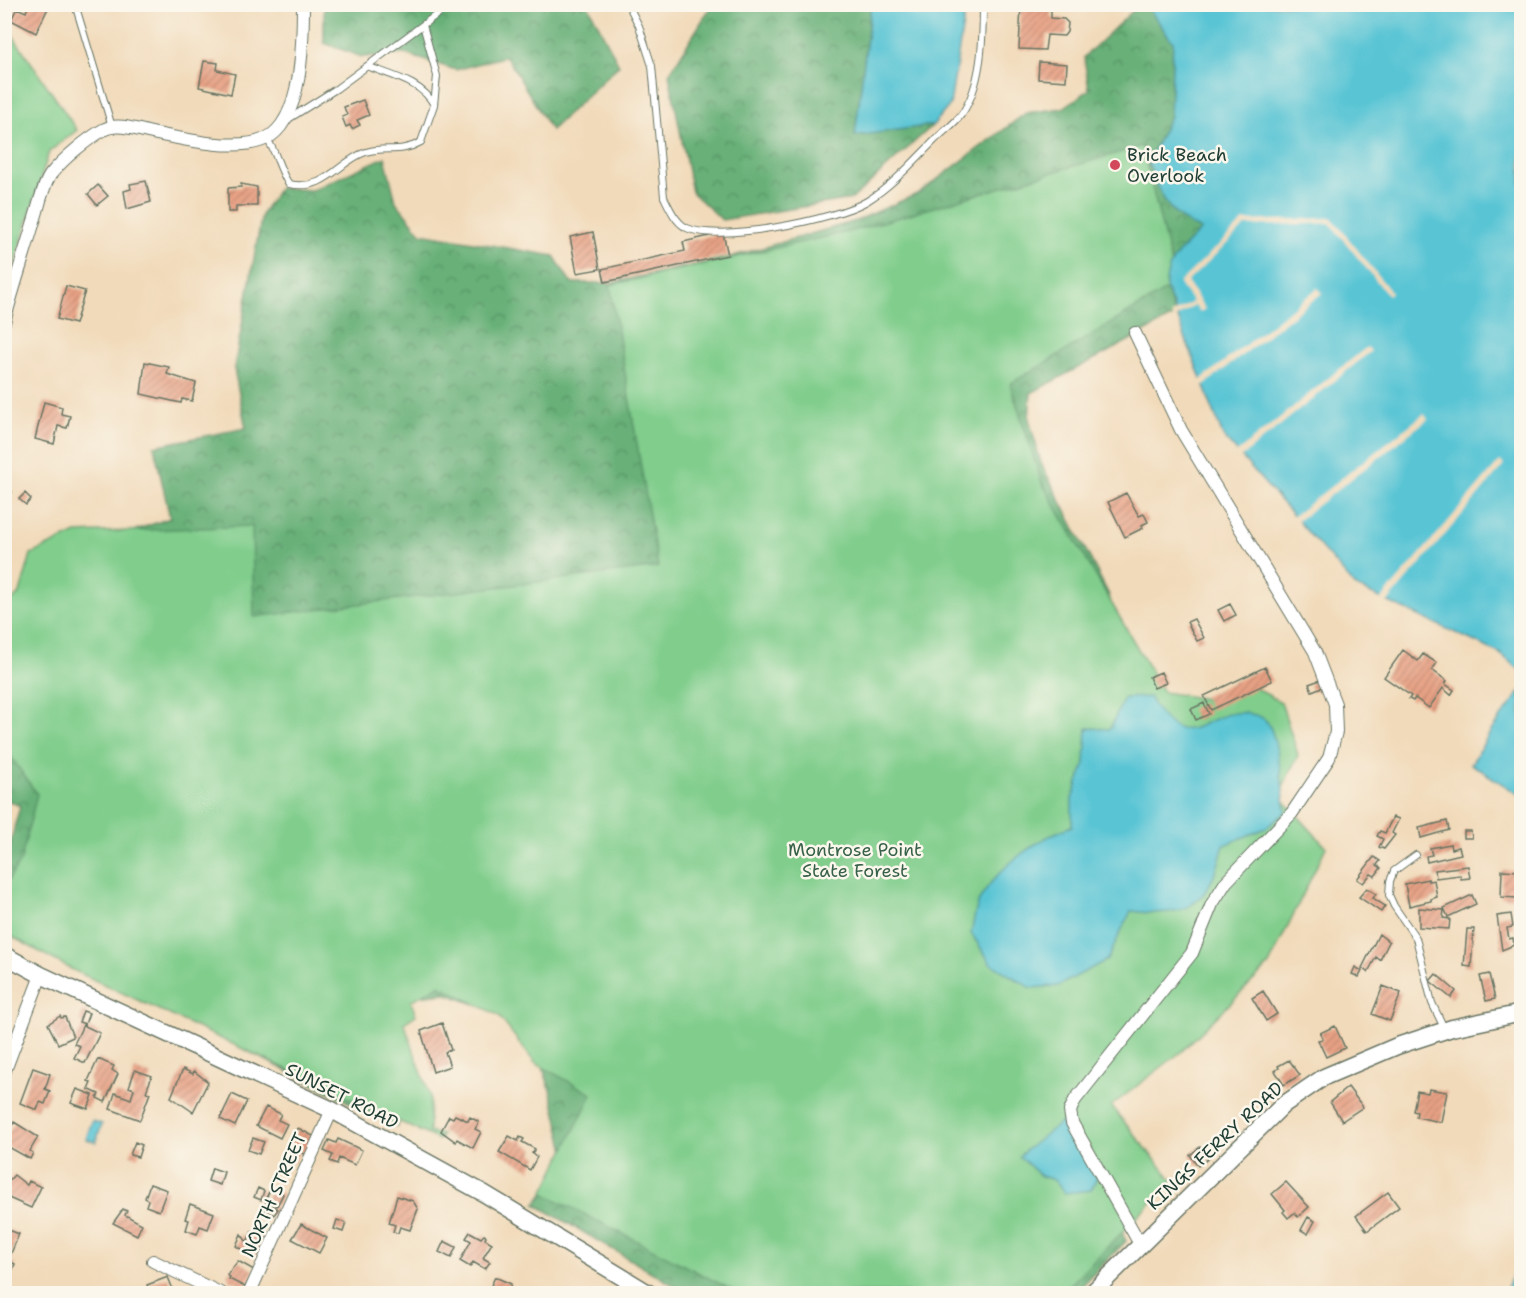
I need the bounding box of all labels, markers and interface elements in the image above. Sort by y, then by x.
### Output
place label: Brick Beach Overlook [1127,143,1227,188]
marker: Brick Beach Overlook [1108,158,1122,172]
park label: Montrose Point State Forest [788,838,922,883]
street label: SUNSET ROAD [281,1057,403,1135]
street label: KINGS FERRY ROAD [1142,1076,1288,1215]
street label: NORTH STREET [236,1129,312,1261]

